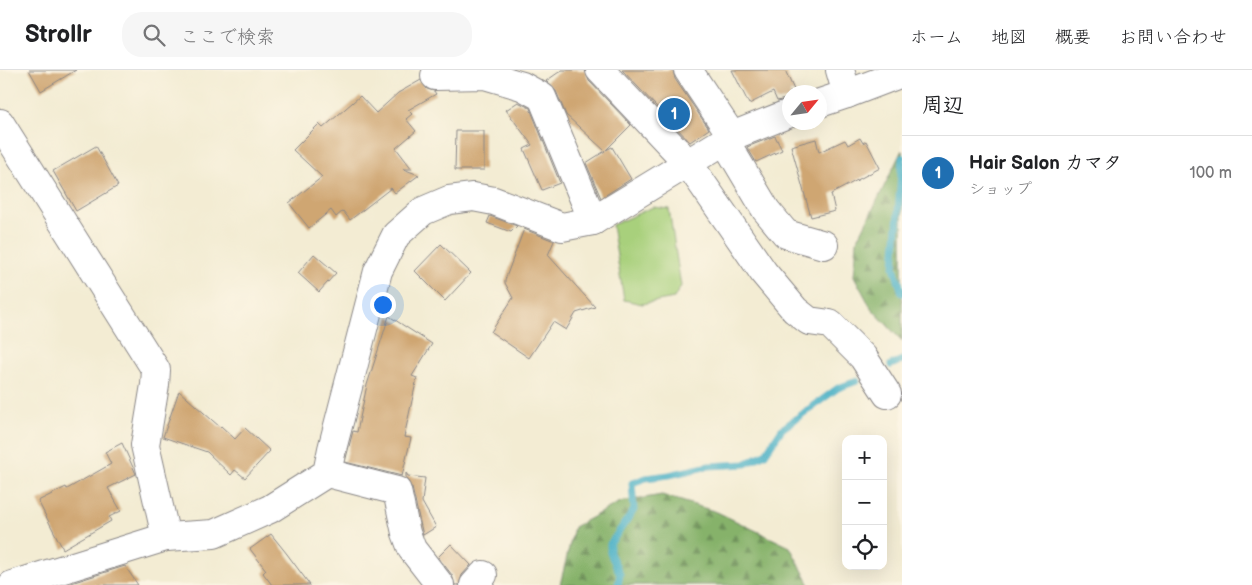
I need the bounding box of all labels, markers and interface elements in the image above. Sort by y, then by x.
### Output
search box [122,12,472,57]
text: Strollr [25,20,92,49]
icon: search [140,21,168,49]
text: ここで検索 [180,26,275,49]
text: ホーム [910,27,963,48]
text: 地図 [991,27,1027,48]
text: 概要 [1055,27,1091,48]
text: お問い合わせ [1119,27,1227,48]
north arrow [782,85,827,130]
text: 周辺 [922,93,964,118]
pin: 1 [658,95,690,133]
text: Hair Salon カマタ [969,152,1122,175]
text: 1 [935,164,941,183]
text: 100 m [1189,164,1232,183]
text: ショップ [969,180,1032,199]
your location [370,292,396,318]
map controls [842,435,887,570]
button: + [842,435,887,480]
button: − [842,480,887,525]
button: locate [842,525,887,570]

